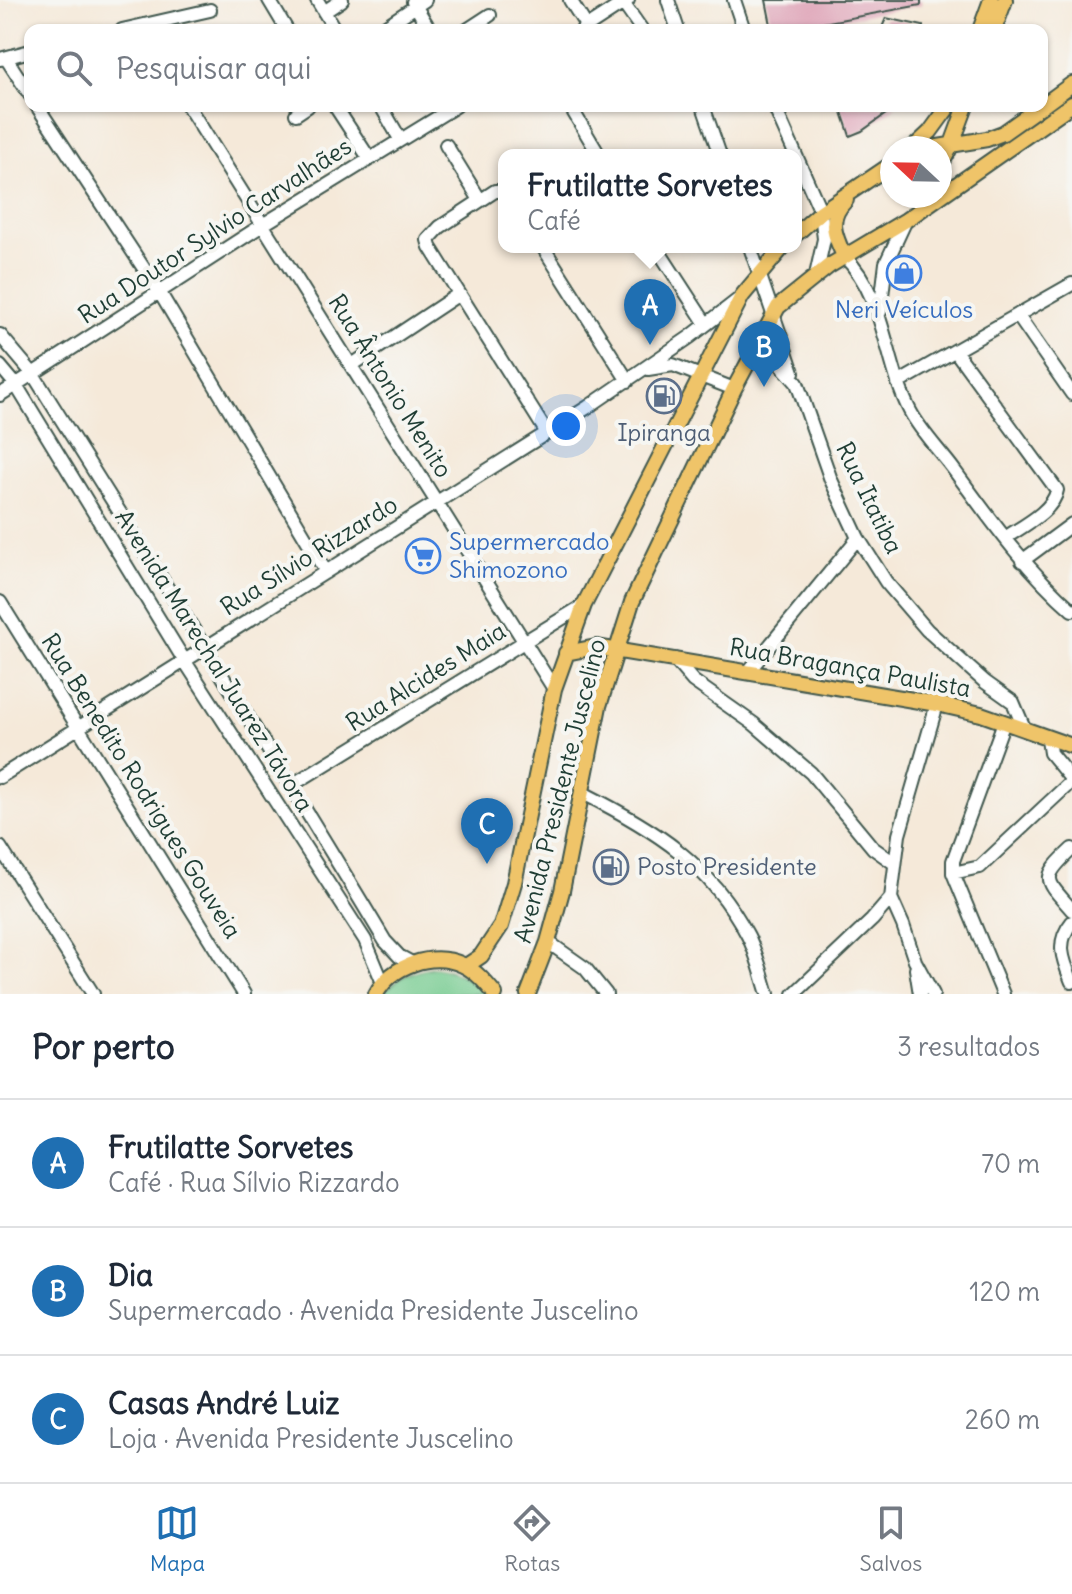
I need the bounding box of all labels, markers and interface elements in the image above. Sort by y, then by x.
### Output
search box [24,24,1048,112]
icon: search [52,46,96,90]
text: Pesquisar aqui [116,49,312,87]
street label: Rua Doutor Sylvio Carvalhães [72,131,357,330]
north arrow [880,136,952,208]
popup [498,149,802,253]
text: Frutilatte Sorvetes [527,166,773,204]
text: Café [527,204,581,237]
shop icon: Neri Veículos [885,254,923,292]
pin: A [624,279,676,345]
street label: Rua Ântonio Menito [322,288,459,483]
place label: Neri Veículos [835,294,973,324]
pin: B [738,321,790,387]
fuel station icon: Ipiranga [645,377,683,415]
your location [546,406,586,446]
place label: Ipiranga [617,417,711,447]
street label: Rua Itatiba [830,437,910,558]
street label: Rua Sílvio Rizzardo [214,489,403,622]
street label: Avenida Marechal Juarez Távora [109,504,320,817]
place label: Supermercado Shimozono [449,526,610,584]
supermarket icon: Supermercado Shimozono [404,537,442,575]
street label: Rua Alcides Maia [340,615,511,737]
street label: Rua Benedito Rodrigues Gouveia [35,627,248,943]
street label: Rua Bragança Paulista [727,631,973,703]
street label: Avenida Presidente Juscelino [507,636,611,946]
pin: C [461,798,513,864]
fuel station icon: Posto Presidente [592,848,630,886]
place label: Posto Presidente [637,851,817,881]
text: Por perto [32,1025,175,1068]
text: 3 resultados [897,1030,1040,1063]
text: Frutilatte Sorvetes [108,1128,353,1166]
text: A [50,1147,66,1180]
text: 70 m [981,1147,1040,1180]
text: Café · Rua Sílvio Rizzardo [108,1166,400,1199]
text: Dia [108,1256,153,1294]
text: B [49,1275,67,1308]
text: 120 m [969,1275,1040,1308]
text: Supermercado · Avenida Presidente Juscelino [108,1294,639,1327]
text: Casas André Luiz [108,1384,340,1422]
text: C [49,1403,67,1436]
text: 260 m [965,1403,1040,1436]
text: Loja · Avenida Presidente Juscelino [108,1422,514,1455]
tab: Mapa [150,1501,205,1577]
tab: Rotas [504,1501,560,1577]
tab: Salvos [860,1501,922,1577]

